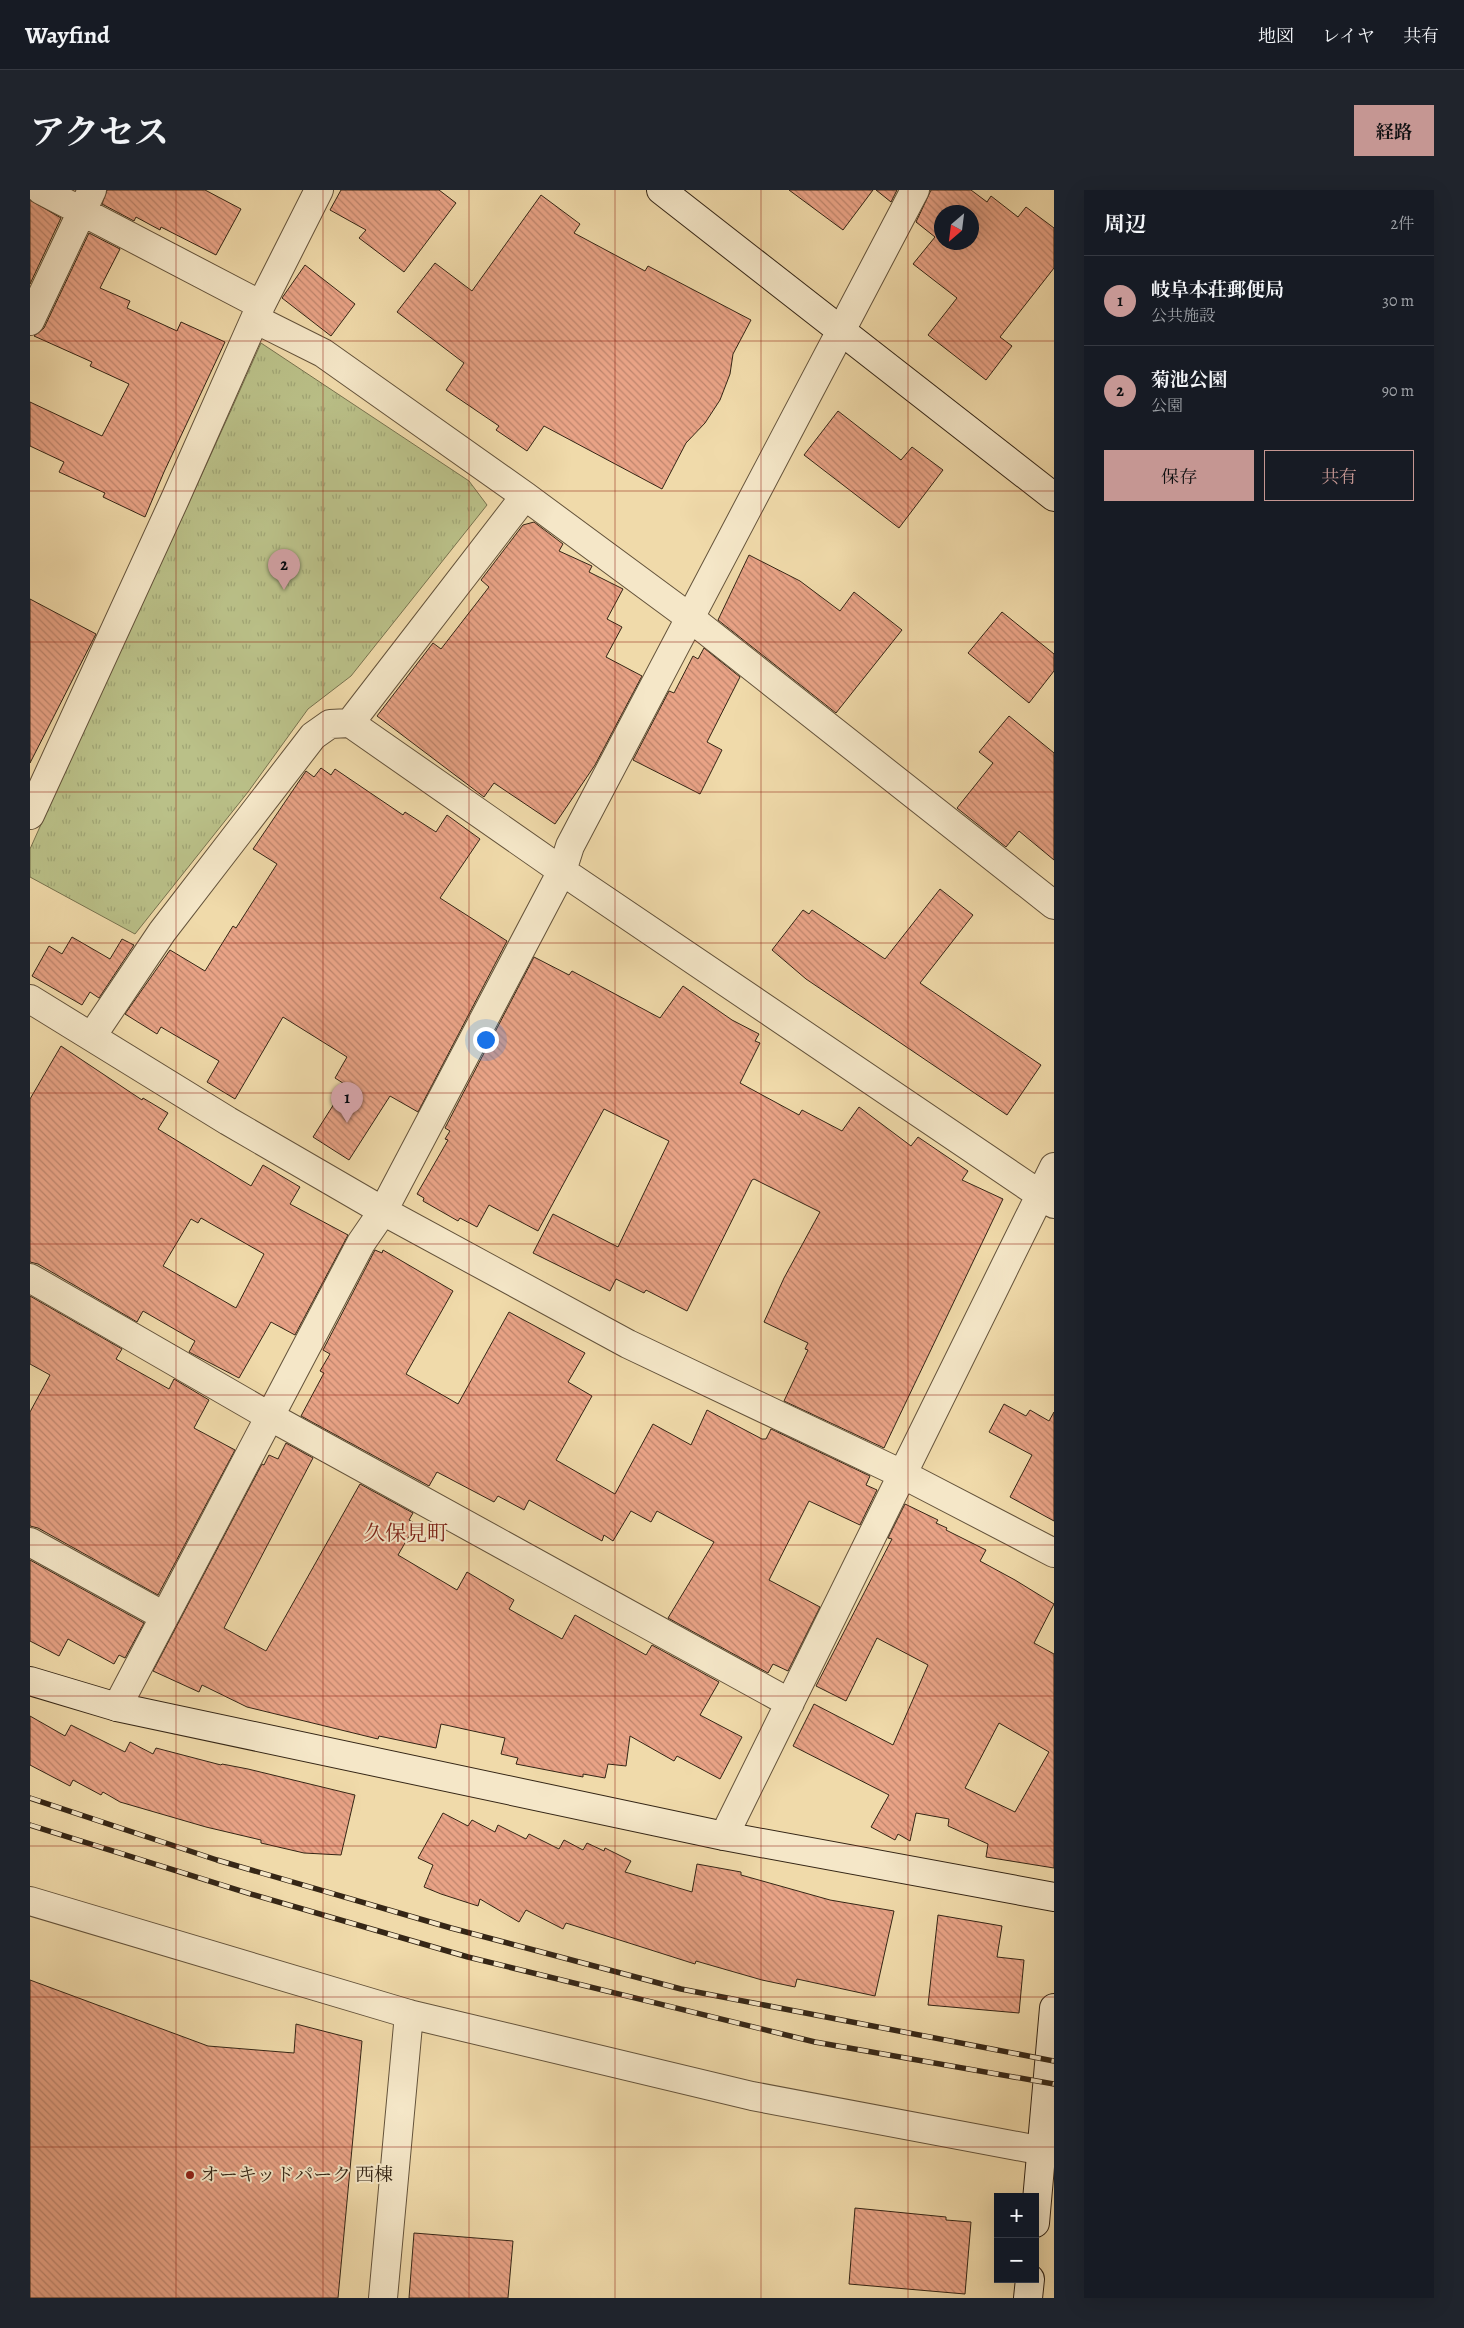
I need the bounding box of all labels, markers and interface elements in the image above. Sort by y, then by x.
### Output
text: Wayfind [25,19,110,51]
text: 地図 [1258,24,1294,48]
text: レイヤ [1322,24,1375,48]
text: 共有 [1403,24,1439,48]
button: 経路 [1354,105,1434,156]
text: アクセス [30,108,169,156]
north arrow [934,205,979,250]
text: 周辺 [1104,210,1146,238]
text: 2件 [1390,213,1414,235]
text: 岐阜本荘郵便局 [1151,277,1284,303]
text: 1 [1117,290,1123,312]
text: 30 m [1382,290,1414,312]
text: 公共施設 [1151,305,1215,327]
text: 菊池公園 [1151,367,1227,393]
text: 2 [1116,380,1124,402]
text: 90 m [1382,380,1414,402]
text: 公園 [1151,395,1183,417]
button: 保存 [1104,450,1254,501]
button: 共有 [1264,450,1414,501]
pin: 2 [268,549,300,590]
your location [473,1027,499,1053]
pin: 1 [331,1082,363,1123]
district label: 久保見町 [364,1519,448,1547]
place label: オーキッドパーク 西棟 [200,2162,393,2188]
marker: オーキッドパーク 西棟 [184,2169,196,2181]
map controls [994,2193,1039,2283]
button: + [994,2193,1039,2238]
button: − [994,2238,1039,2283]

